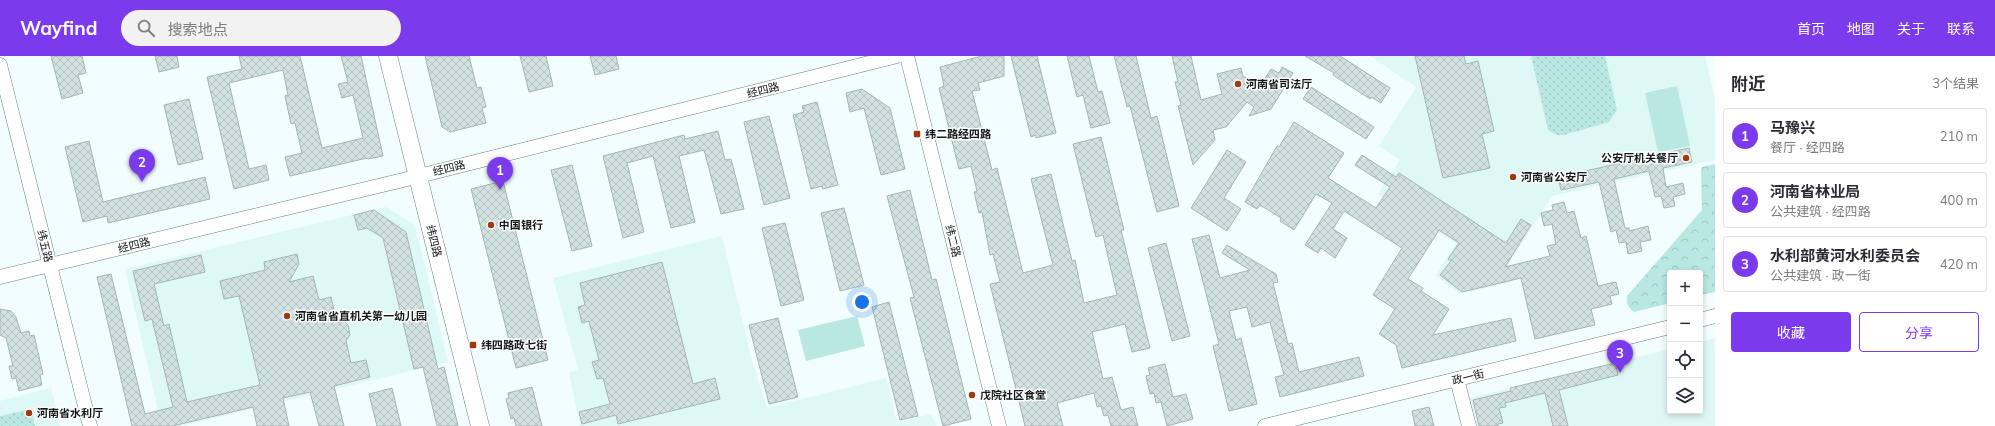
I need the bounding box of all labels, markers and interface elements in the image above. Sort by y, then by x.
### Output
search box [121,10,401,46]
text: Wayfind [20,16,97,40]
icon: search [135,17,157,39]
text: 搜索地点 [167,20,227,39]
text: 首页 [1797,20,1825,38]
text: 地图 [1847,20,1875,38]
text: 关于 [1897,20,1925,38]
text: 联系 [1947,20,1975,38]
text: 附近 [1731,73,1765,94]
text: 3个结果 [1932,75,1979,91]
place label: 河南省司法厅 [1246,77,1312,91]
street label: 经四路 [745,79,781,101]
marker: 河南省司法厅 [1233,79,1243,89]
text: 马豫兴 [1770,118,1815,137]
place label: 纬二路经四路 [925,127,992,141]
text: 1 [1741,128,1749,144]
text: 210 m [1940,128,1978,144]
marker: 纬二路经四路 [912,129,922,139]
text: 餐厅 · 经四路 [1770,139,1845,155]
pin: 2 [129,149,155,182]
place label: 公安厅机关餐厅 [1601,151,1678,165]
marker: 公安厅机关餐厅 [1681,153,1691,163]
street label: 经四路 [431,157,467,179]
pin: 1 [487,157,513,190]
place label: 河南省公安厅 [1521,170,1587,184]
marker: 河南省公安厅 [1508,172,1518,182]
text: 河南省林业局 [1770,182,1860,201]
text: 2 [1741,192,1749,208]
text: 400 m [1940,192,1978,208]
text: 公共建筑 · 经四路 [1770,203,1871,219]
place label: 中国银行 [499,218,543,232]
marker: 中国银行 [486,220,496,230]
street label: 纬四路 [423,223,445,259]
street label: 纬二路 [942,223,964,259]
street label: 纬五路 [34,228,56,264]
street label: 经四路 [116,234,152,256]
text: 水利部黄河水利委员会 [1770,246,1920,265]
text: 3 [1741,256,1749,272]
text: 420 m [1940,256,1978,272]
text: 公共建筑 · 政一街 [1770,267,1871,283]
map controls [1667,270,1703,414]
button: + [1667,270,1703,306]
your location [852,292,872,312]
button: − [1667,306,1703,342]
place label: 河南省省直机关第一幼儿园 [295,309,427,323]
marker: 河南省省直机关第一幼儿园 [282,311,292,321]
button: 收藏 [1731,312,1851,352]
button: 分享 [1859,312,1979,352]
place label: 纬四路政七街 [481,338,547,352]
marker: 纬四路政七街 [468,340,478,350]
pin: 3 [1607,340,1633,373]
button: locate [1667,342,1703,378]
street label: 政一街 [1450,366,1486,388]
button: layers [1667,378,1703,414]
place label: 戊院社区食堂 [980,388,1046,402]
marker: 戊院社区食堂 [967,390,977,400]
place label: 河南省水利厅 [37,406,103,420]
marker: 河南省水利厅 [24,408,34,418]

